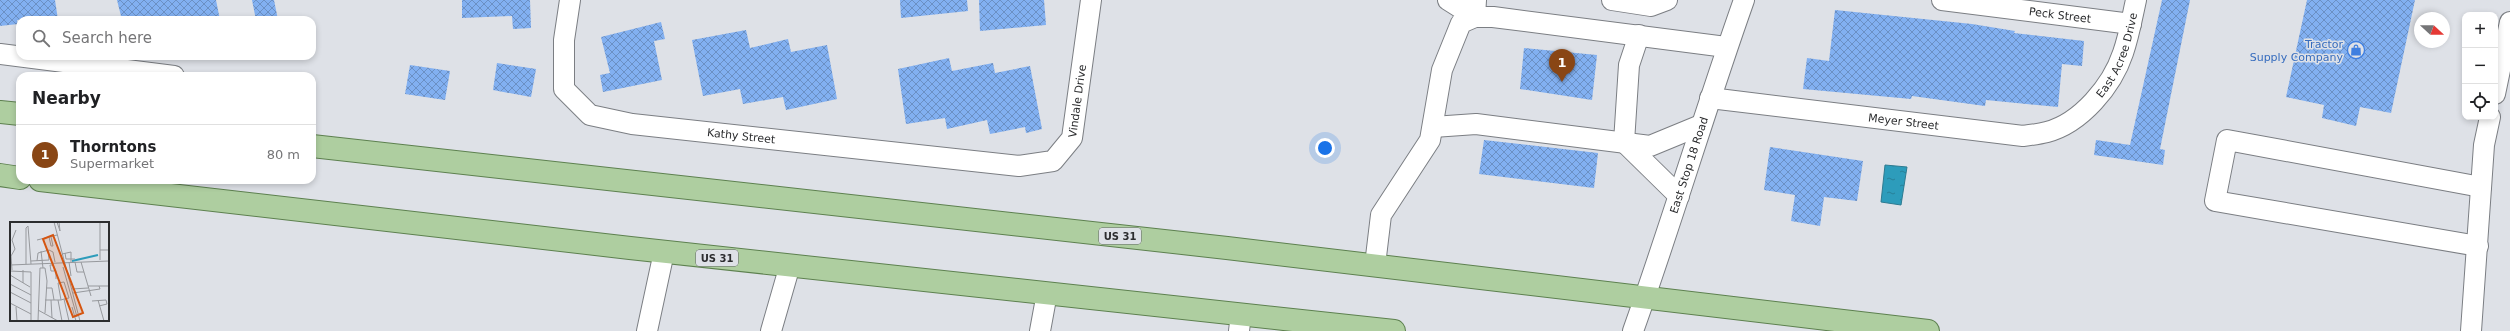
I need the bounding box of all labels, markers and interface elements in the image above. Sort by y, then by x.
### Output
street label: Peck Street [2028,5,2092,26]
street label: East Acree Drive [2094,11,2140,100]
north arrow [2414,12,2450,48]
map controls [2462,12,2498,120]
button: + [2462,12,2498,48]
search box [16,16,316,60]
icon: search [30,27,52,49]
text: Search here [62,29,152,47]
place label: Tractor Supply Company [2250,38,2343,64]
shop icon: Tractor Supply Company [2346,40,2366,60]
button: − [2462,48,2498,84]
pin: 1 [1549,49,1575,82]
street label: Vindale Drive [1066,63,1089,138]
button: locate [2462,84,2498,120]
text: Nearby [32,88,101,108]
street label: Meyer Street [1867,111,1940,133]
street label: East Stop 18 Road [1667,115,1711,215]
street label: Kathy Street [706,126,777,147]
text: Thorntons [70,138,156,156]
your location [1315,138,1335,158]
text: 1 [40,147,50,162]
text: 80 m [267,147,300,162]
text: Supermarket [70,156,154,171]
inset map [10,222,109,321]
road number: US 31 [1099,228,1141,244]
road number: US 31 [696,250,738,266]

